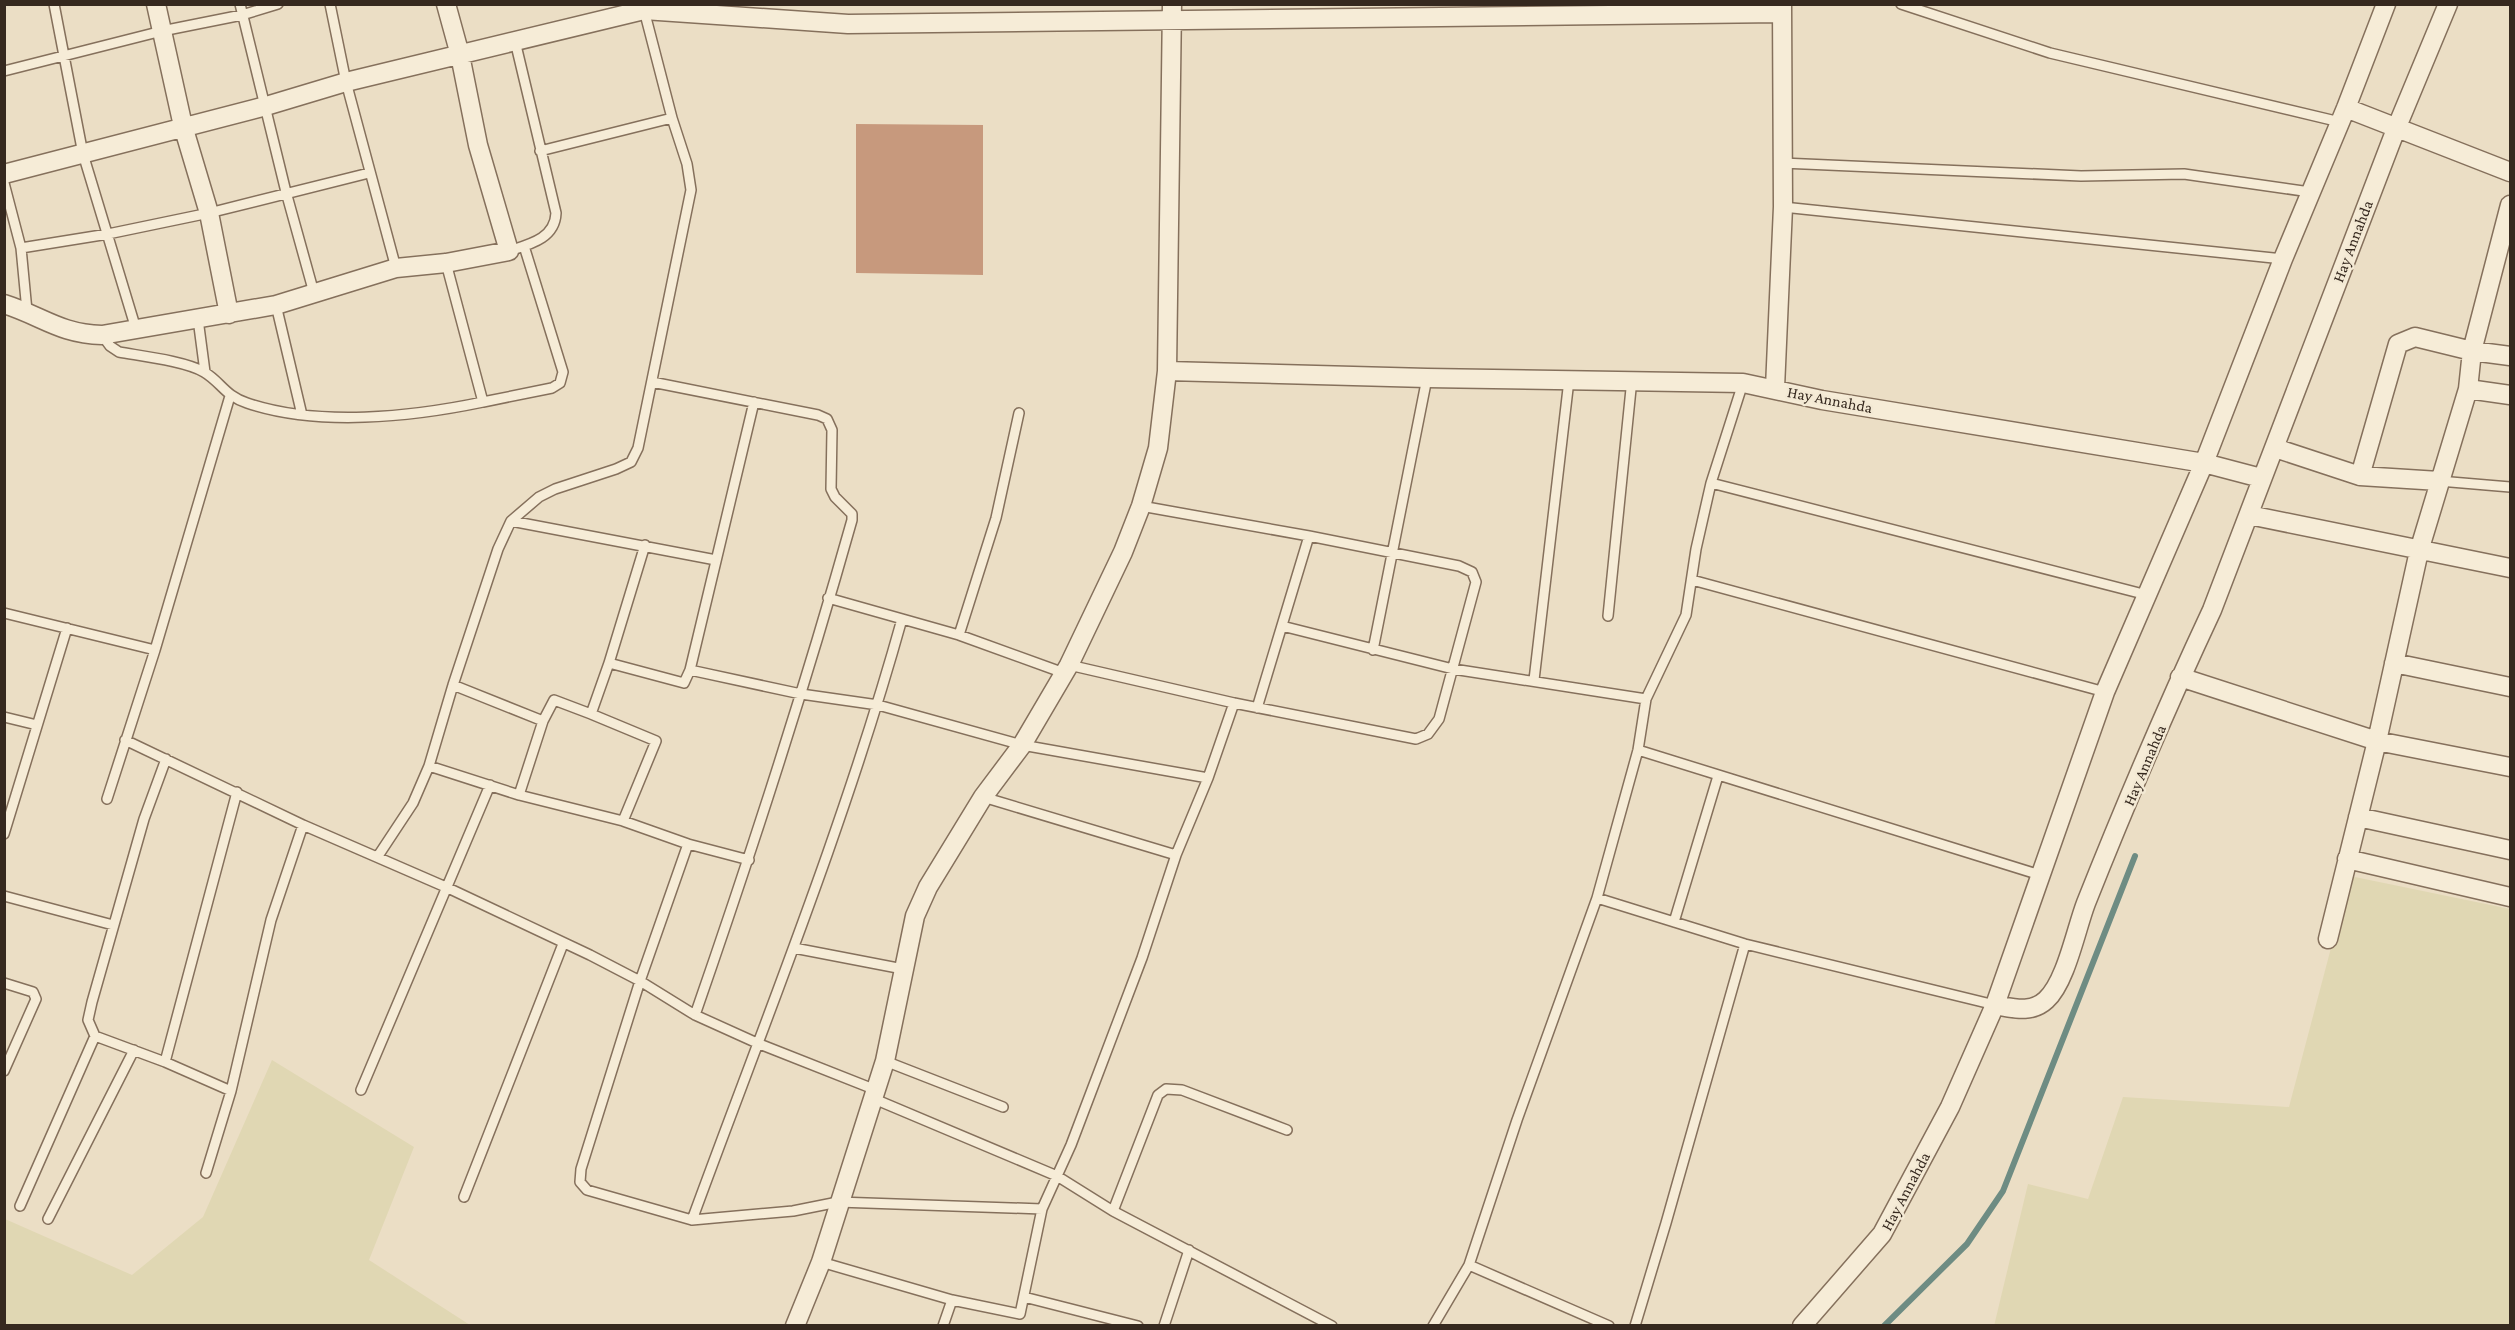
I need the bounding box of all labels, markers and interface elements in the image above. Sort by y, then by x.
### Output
street label: Hay Annahda [2329,197,2377,285]
street label: Hay Annahda [1786,383,1874,417]
street label: Hay Annahda [2120,722,2170,809]
street label: Hay Annahda [1878,1149,1934,1234]

